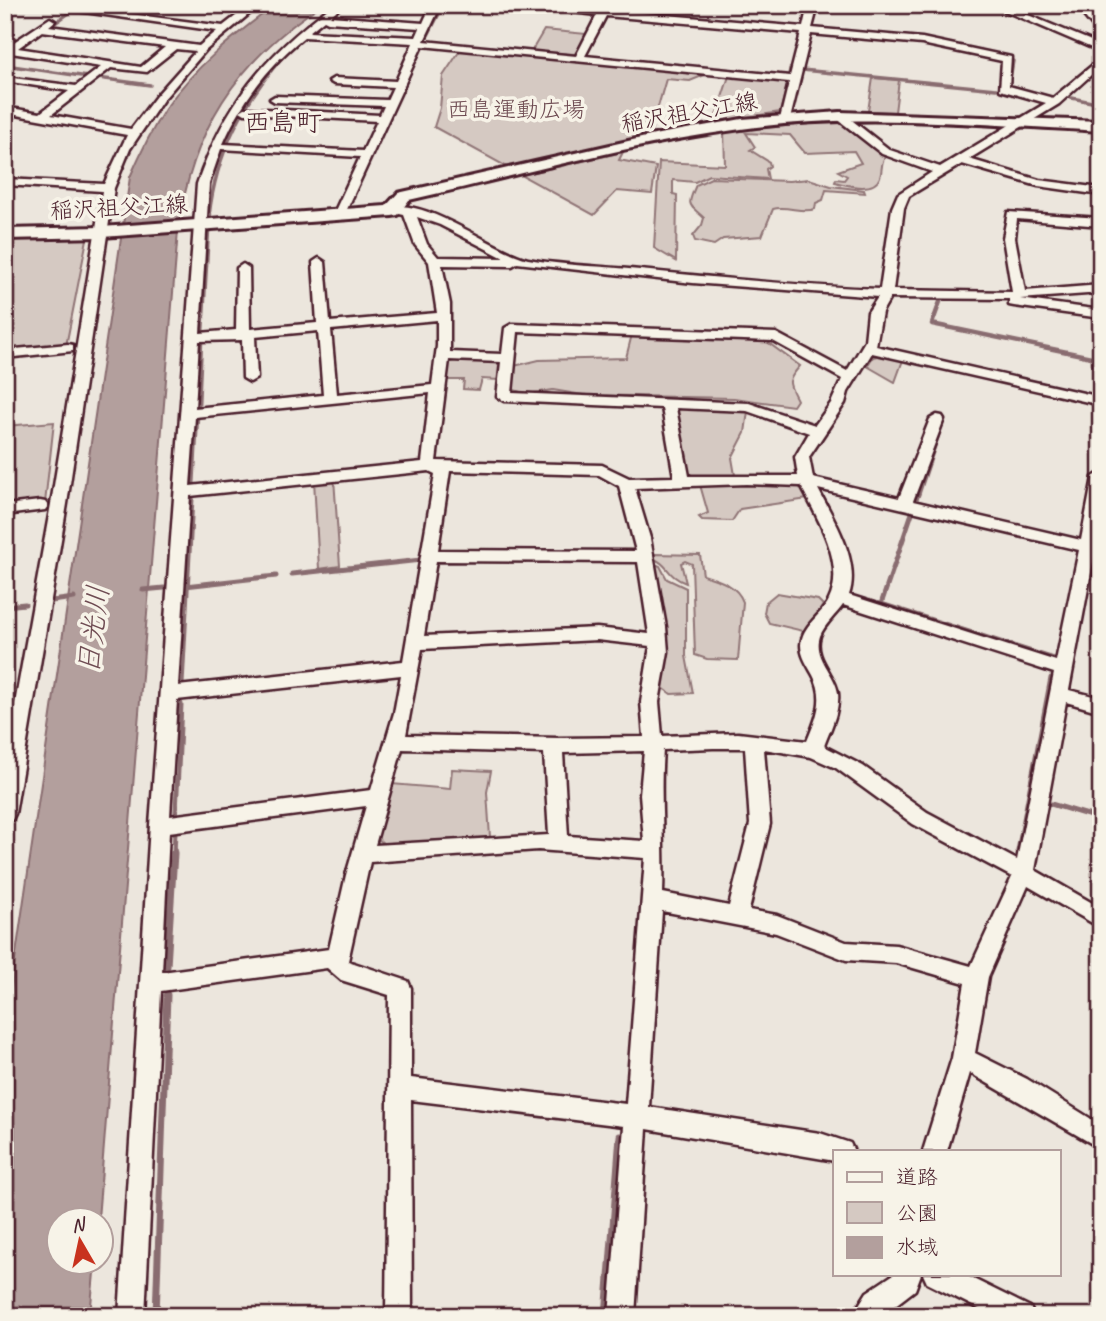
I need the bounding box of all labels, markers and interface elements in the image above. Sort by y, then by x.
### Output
street label: 稲沢祖父江線 [619,86,760,139]
park label: 西島運動広場 [447,95,585,124]
district label: 西島町 [244,106,322,139]
street label: 稲沢祖父江線 [49,189,189,226]
water label: 日光川 [69,583,117,677]
legend [833,1150,1060,1276]
text: 道路 [896,1164,938,1190]
text: 公園 [896,1200,938,1226]
north arrow [46,1206,116,1276]
text: N [70,1212,88,1238]
text: 水域 [896,1234,938,1260]

